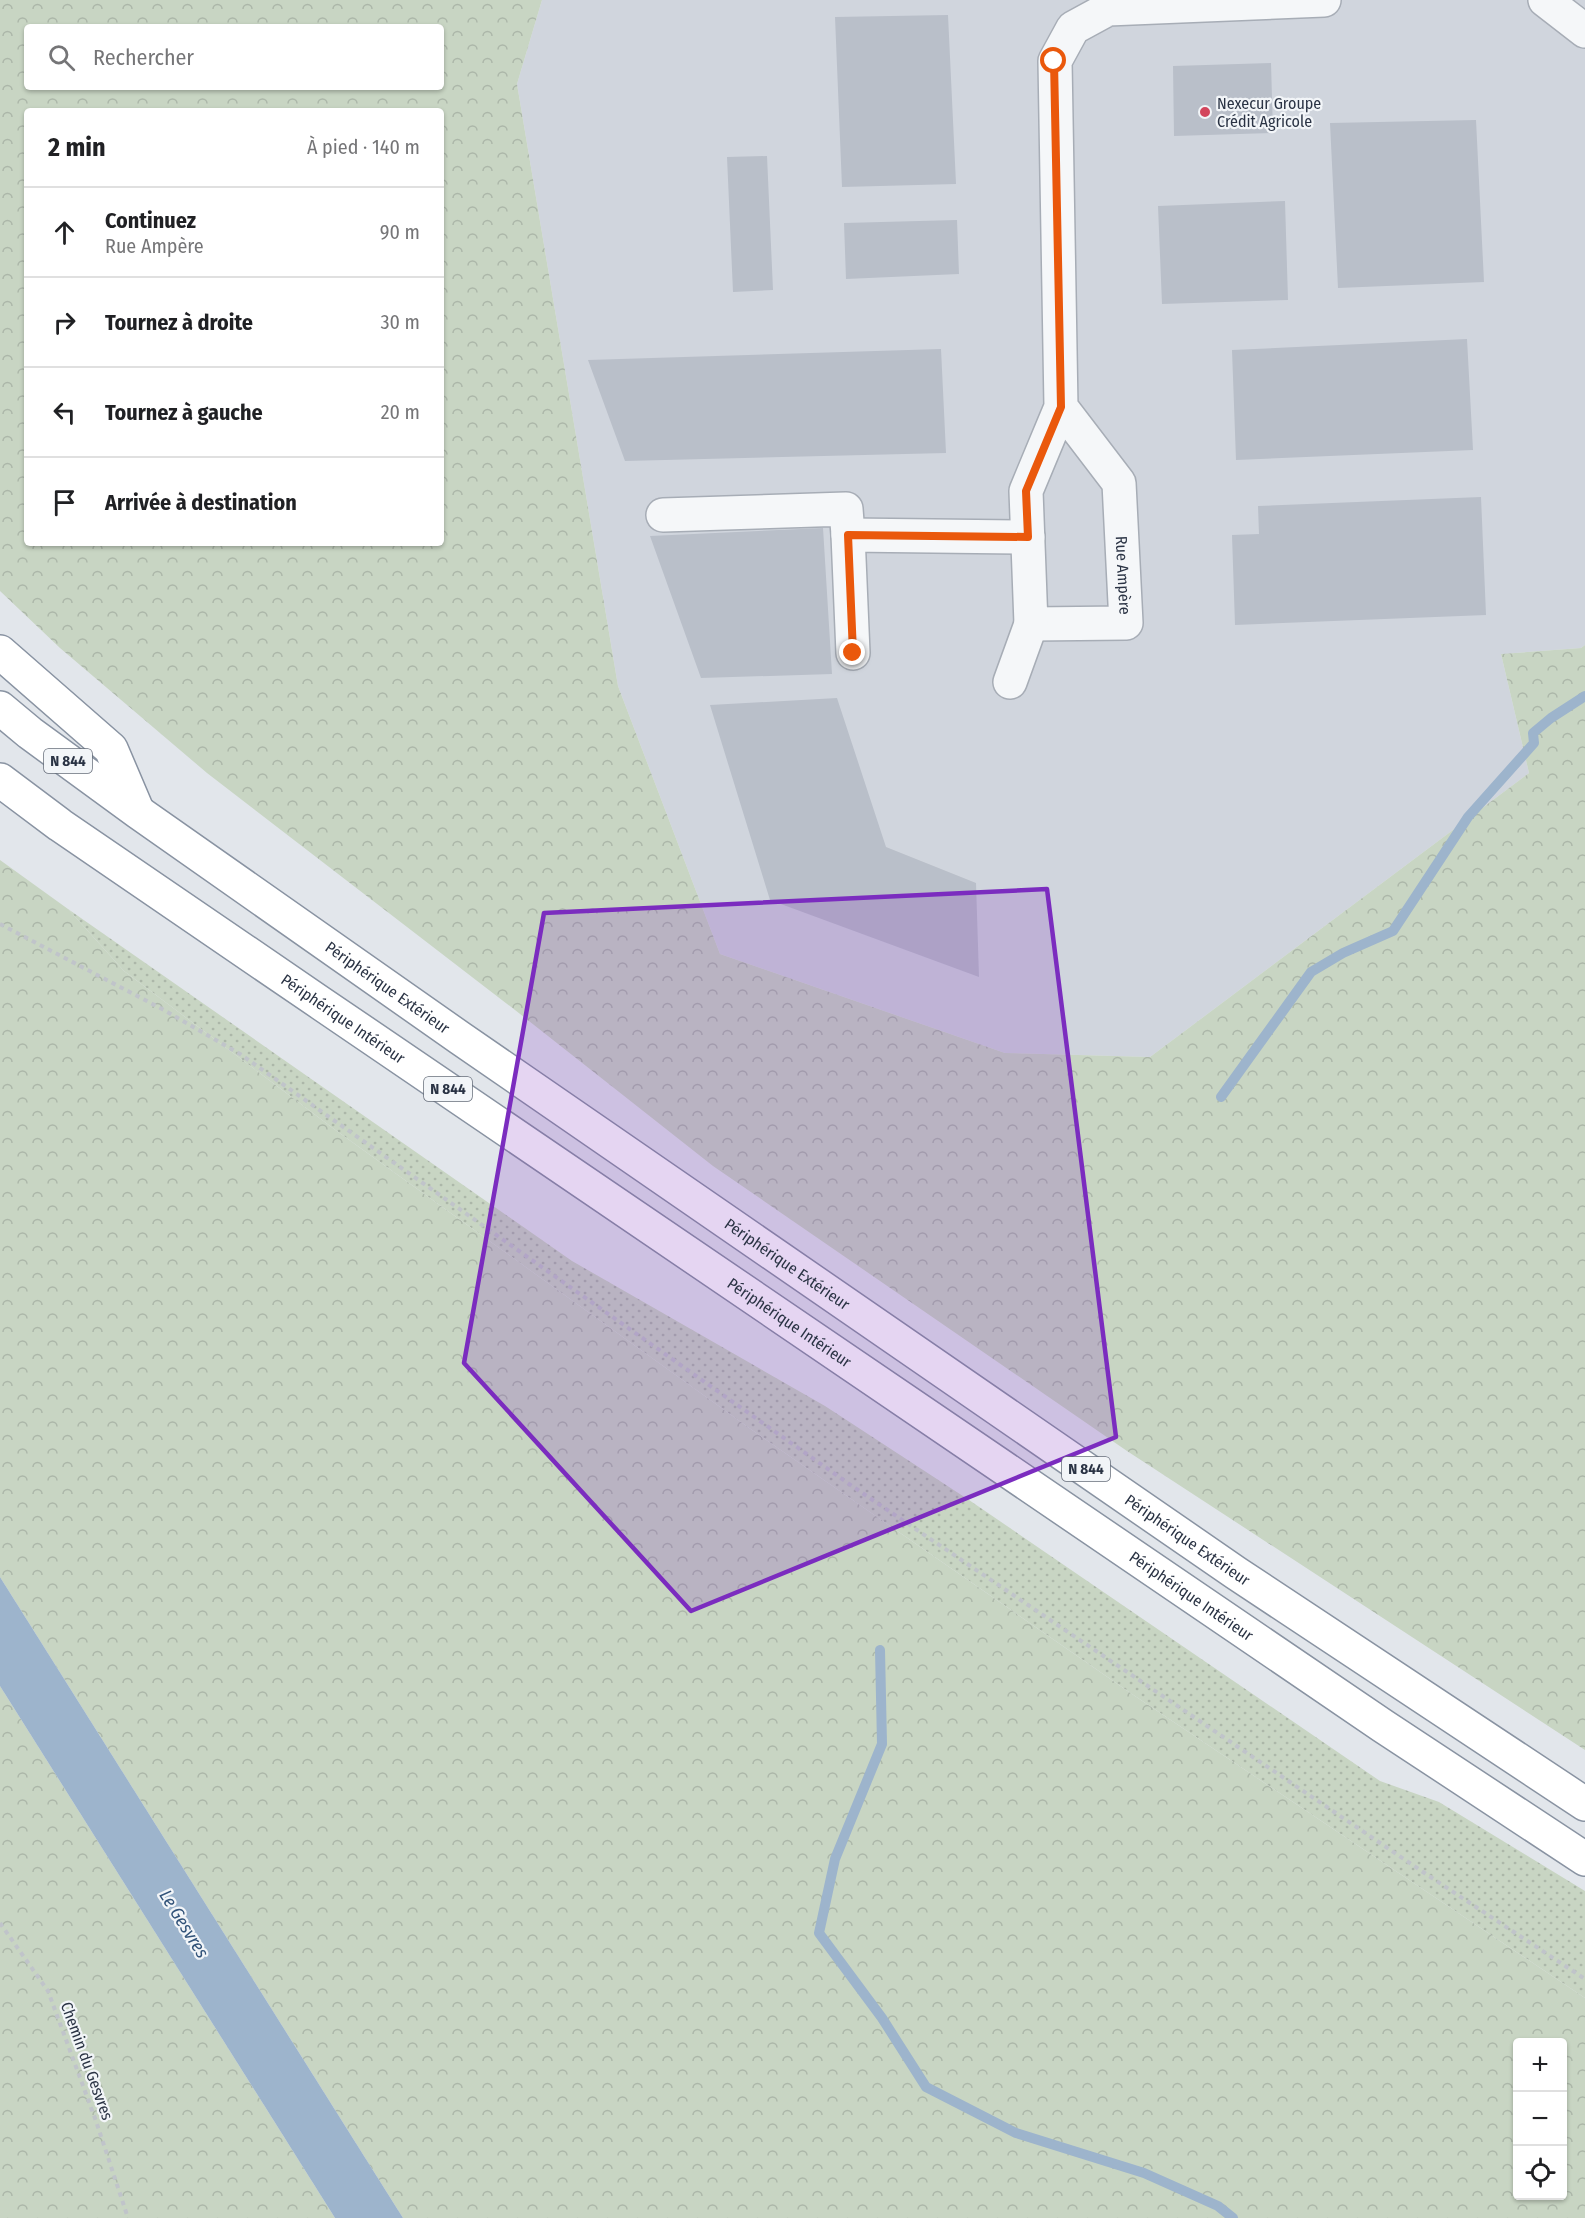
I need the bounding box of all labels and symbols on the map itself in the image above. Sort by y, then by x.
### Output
route start [1040,47,1066,73]
place label: Nexecur Groupe Crédit Agricole [1217,94,1321,131]
marker: Nexecur Groupe Crédit Agricole [1198,105,1212,119]
street label: Rue Ampère [1112,535,1135,615]
route end [839,639,865,665]
road number: N 844 [44,749,92,773]
street label: Périphérique Extérieur [322,937,454,1038]
street label: Périphérique Intérieur [278,970,409,1068]
road number: N 844 [424,1077,472,1101]
street label: Périphérique Extérieur [721,1214,854,1314]
street label: Périphérique Intérieur [724,1273,856,1371]
road number: N 844 [1062,1457,1110,1481]
street label: Périphérique Extérieur [1121,1490,1254,1589]
street label: Périphérique Intérieur [1126,1547,1257,1645]
water label: Le Gesvres [154,1886,214,1962]
street label: Chemin du Gesvres [57,1999,117,2123]

